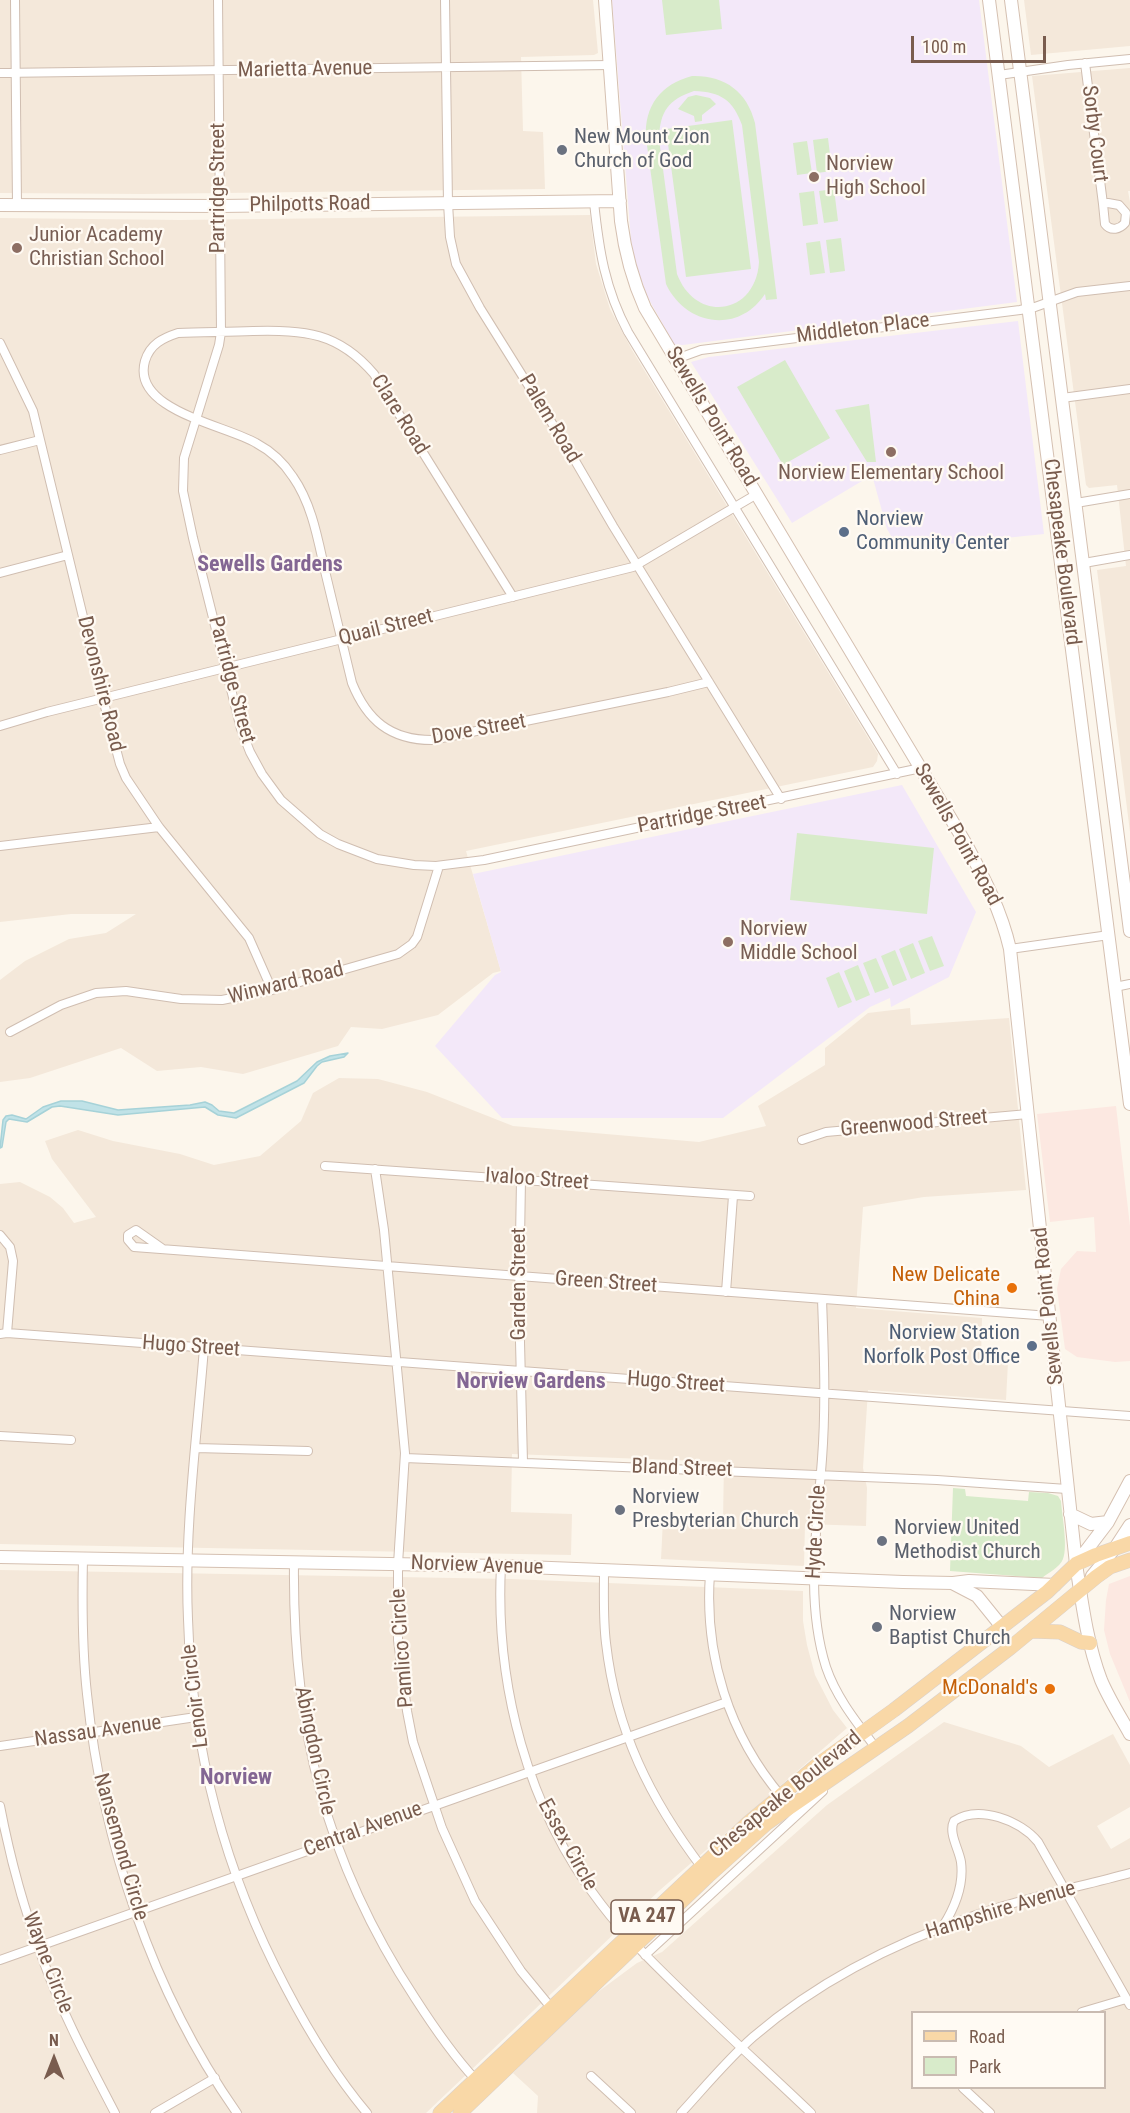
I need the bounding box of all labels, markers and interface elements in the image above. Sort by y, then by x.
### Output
scale bar [914,24,1049,62]
text: 100 m [922,36,966,57]
street label: Marietta Avenue [237,56,373,84]
street label: Sorby Court [1076,84,1112,184]
street label: Partridge Street [206,123,232,253]
place label: New Mount Zion Church of God [574,125,710,175]
marker: New Mount Zion Church of God [555,143,569,157]
place label: Norview High School [826,152,926,202]
marker: Norview High School [807,170,821,184]
street label: Philpotts Road [249,191,371,219]
place label: Junior Academy Christian School [29,223,165,273]
marker: Junior Academy Christian School [10,241,24,255]
street label: Middleton Place [795,308,931,350]
street label: Sewells Point Road [659,343,763,491]
street label: Clare Road [365,370,433,460]
street label: Palem Road [513,370,585,468]
marker: Norview Elementary School [884,445,898,459]
street label: Chesapeake Boulevard [1037,457,1085,647]
place label: Norview Elementary School [778,461,1004,487]
place label: Norview Community Center [856,507,1009,557]
marker: Norview Community Center [837,525,851,539]
district label: Sewells Gardens [197,552,343,578]
street label: Quail Street [336,604,436,652]
street label: Devonshire Road [71,614,129,754]
street label: Partridge Street [202,614,260,746]
street label: Dove Street [430,709,528,751]
street label: Sewells Point Road [908,760,1006,910]
street label: Partridge Street [636,790,768,840]
place label: Norview Middle School [740,917,858,967]
marker: Norview Middle School [721,935,735,949]
street label: Winward Road [226,957,346,1011]
street label: Greenwood Street [839,1105,989,1143]
street label: Ivaloo Street [484,1164,590,1196]
street label: Sewells Point Road [1028,1226,1070,1386]
street label: Garden Street [507,1227,533,1341]
place label: New Delicate China [891,1263,1000,1313]
street label: Green Street [554,1267,658,1299]
marker: New Delicate China [1005,1281,1019,1295]
place label: Norview Station Norfolk Post Office [863,1321,1020,1371]
street label: Hugo Street [141,1331,241,1363]
marker: Norview Station Norfolk Post Office [1025,1339,1039,1353]
street label: Hugo Street [626,1367,726,1399]
district label: Norview Gardens [456,1369,606,1395]
street label: Bland Street [631,1455,733,1483]
street label: Hyde Circle [802,1484,832,1580]
place label: Norview Presbyterian Church [632,1485,799,1535]
marker: Norview Presbyterian Church [613,1503,627,1517]
place label: Norview United Methodist Church [894,1516,1041,1566]
marker: Norview United Methodist Church [875,1534,889,1548]
street label: Norview Avenue [410,1551,544,1581]
street label: Pamlico Circle [386,1588,420,1708]
place label: Norview Baptist Church [889,1602,1011,1652]
marker: Norview Baptist Church [870,1620,884,1634]
street label: Lenoir Circle [177,1643,215,1749]
place label: McDonald's [942,1676,1038,1702]
marker: McDonald's [1043,1682,1057,1696]
street label: Abingdon Circle [288,1684,340,1818]
street label: Nassau Avenue [33,1711,163,1753]
street label: Chesapeake Boulevard [705,1726,867,1864]
district label: Norview [200,1765,272,1791]
street label: Nansemond Circle [87,1771,153,1923]
street label: Essex Circle [532,1795,602,1895]
street label: Central Avenue [300,1797,426,1863]
street label: Hampshire Avenue [923,1876,1079,1946]
road number: VA 247 [611,1900,683,1934]
street label: Wayne Circle [16,1909,78,2017]
legend [911,2011,1106,2089]
text: Road [969,2026,1005,2047]
north arrow [24,2029,84,2089]
text: N [49,2031,59,2050]
text: Park [969,2056,1001,2077]

